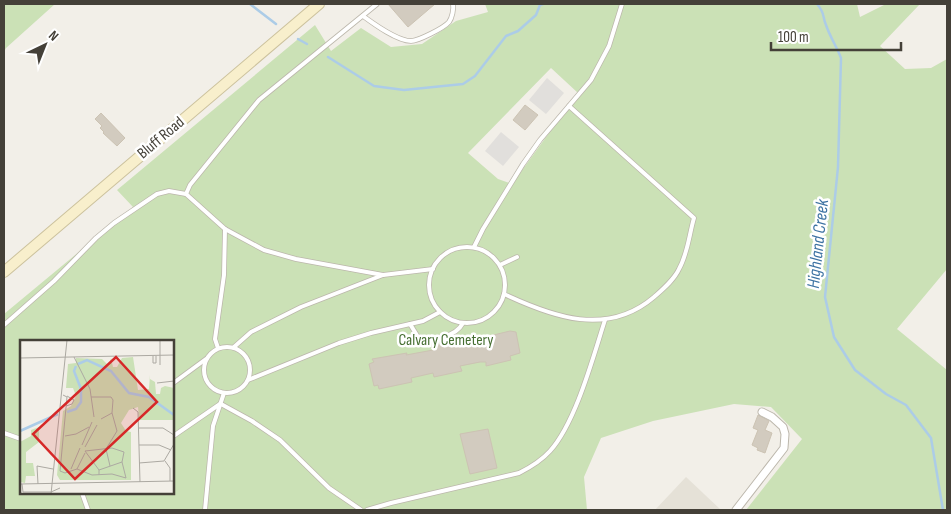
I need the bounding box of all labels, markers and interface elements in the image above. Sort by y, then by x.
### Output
north arrow [20,20,70,70]
scale bar [771,20,901,52]
text: N [45,27,62,45]
text: 100 m [778,28,809,47]
street label: Bluff Road [134,113,188,163]
water label: Highland Creek [803,197,833,290]
park label: Calvary Cemetery [399,331,493,350]
inset map [20,340,174,494]

